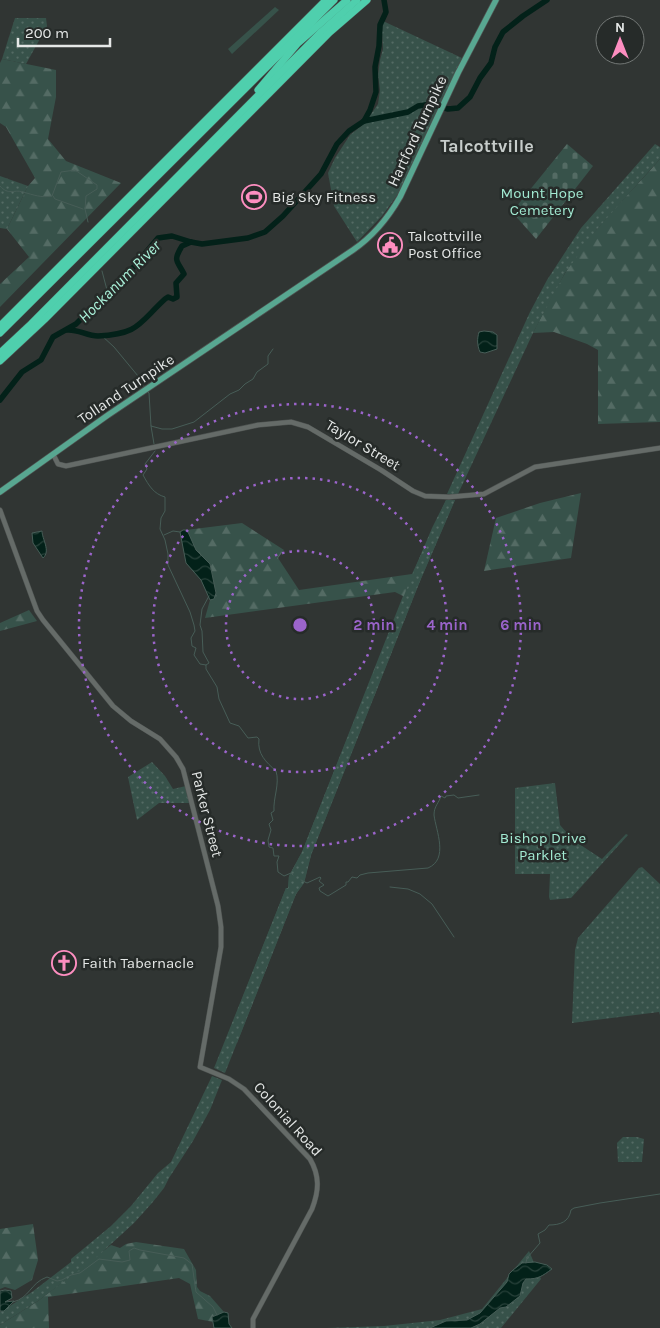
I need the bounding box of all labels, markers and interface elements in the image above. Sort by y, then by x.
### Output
scale bar [18,15,110,47]
north arrow [595,15,645,65]
text: N [615,19,625,36]
text: 200 m [25,24,69,42]
street label: Hartford Turnpike [383,73,451,189]
district label: Talcottville [440,135,534,157]
sports icon: Big Sky Fitness [241,184,267,210]
park label: Mount Hope Cemetery [501,184,583,219]
place label: Big Sky Fitness [272,188,376,206]
place label: Talcottville Post Office [408,227,482,262]
public building icon: Talcottville Post Office [377,232,403,258]
water label: Hockanum River [74,236,165,326]
street label: Tolland Turnpike [74,350,178,428]
street label: Taylor Street [322,416,404,475]
centre of rings [291,616,309,634]
text: 2 min [353,616,395,634]
text: 4 min [426,616,468,634]
text: 6 min [500,616,542,634]
street label: Parker Street [188,769,227,859]
park label: Bishop Drive Parklet [500,829,586,864]
church icon: Faith Tabernacle [51,950,77,976]
place label: Faith Tabernacle [82,954,194,972]
street label: Colonial Road [250,1078,326,1160]

